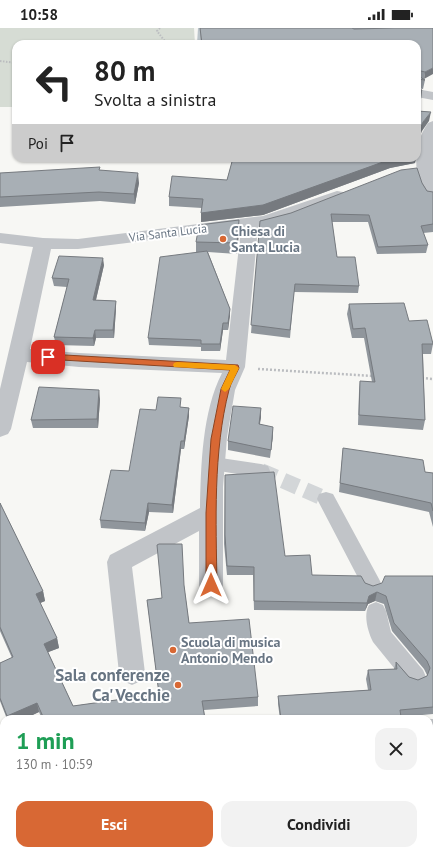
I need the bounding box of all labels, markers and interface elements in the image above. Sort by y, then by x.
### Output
text: 10:58 [20,5,58,24]
text: 80 m [94,52,155,89]
icon: left [28,56,80,108]
text: Svolta a sinistra [94,88,216,111]
icon: arrive [56,132,78,154]
text: Poi [28,134,48,153]
street label: Via Santa Lucia [127,220,208,245]
place label: Chiesa di Santa Lucia [231,222,300,256]
marker: Chiesa di Santa Lucia [218,234,228,244]
pin [31,340,65,374]
icon: arrive [37,346,59,368]
position arrow [190,564,232,606]
place label: Scuola di musica Antonio Mendo [181,633,281,667]
marker: Scuola di musica Antonio Mendo [168,645,178,655]
place label: Sala conferenze Ca' Vecchie [55,664,170,706]
marker: Sala conferenze Ca' Vecchie [173,680,183,690]
text: 1 min [16,725,75,756]
button: close [375,728,417,770]
text: 130 m · 10:59 [16,756,93,773]
button: Esci [16,801,213,847]
button: Condividi [221,801,417,847]

